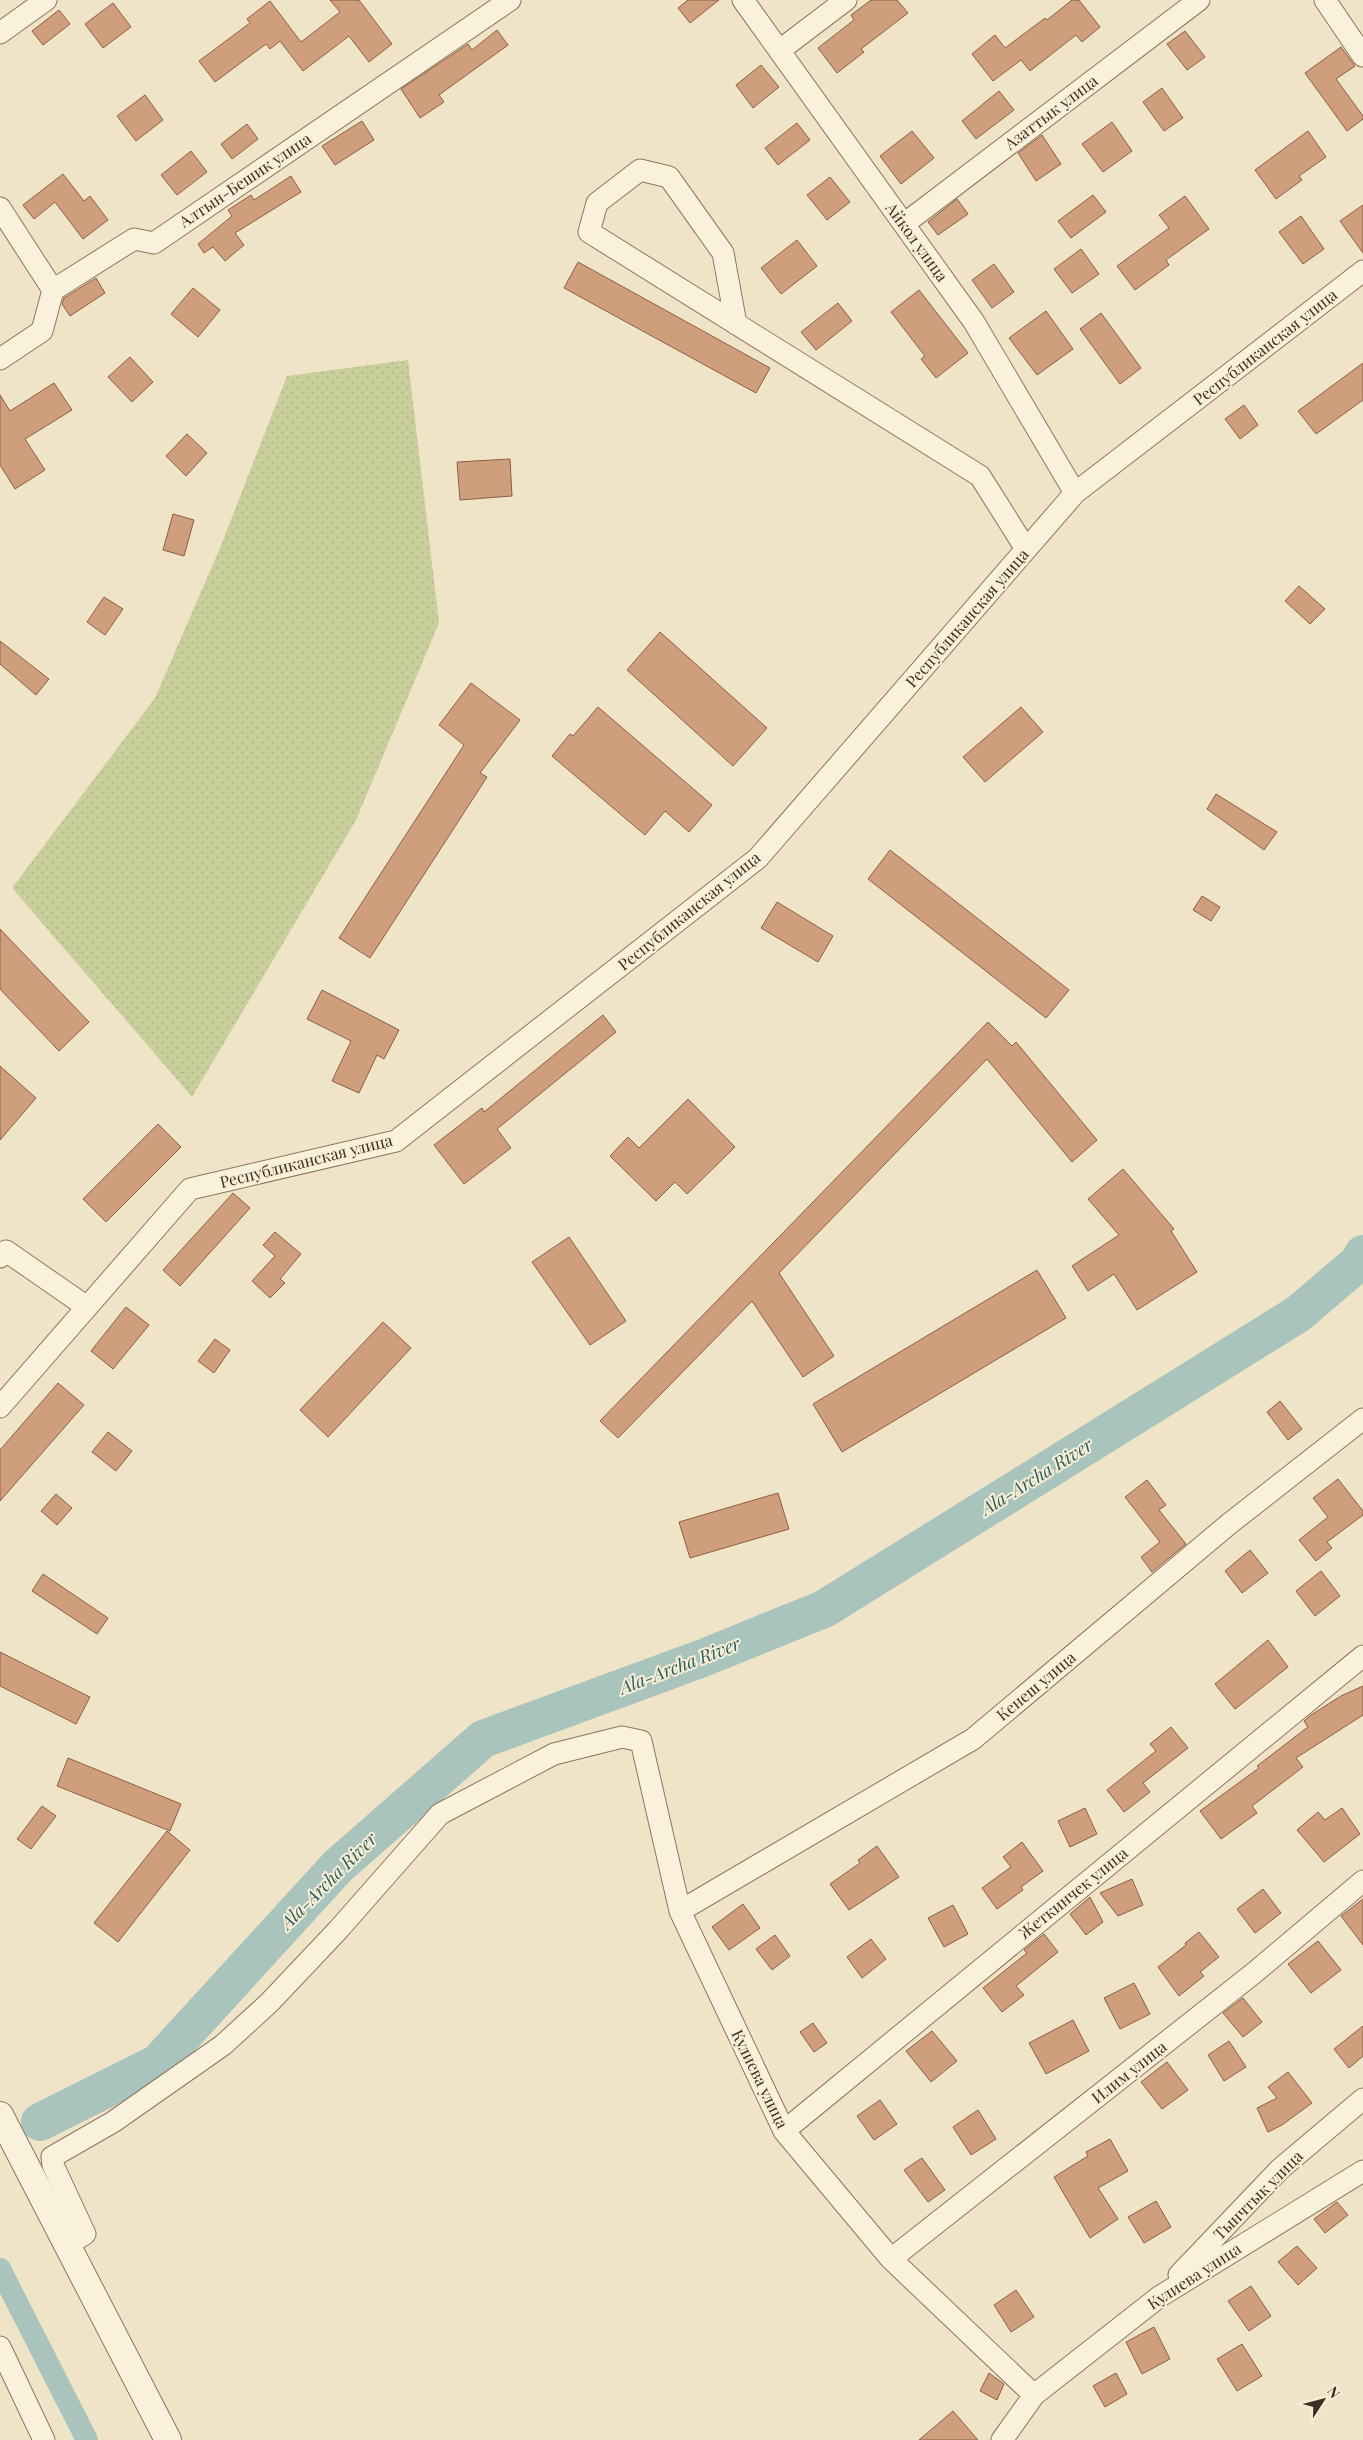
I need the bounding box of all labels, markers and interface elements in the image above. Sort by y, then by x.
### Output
street label: Азаттык улица [999,70,1102,154]
street label: Алтын-Бешик улица [174,128,315,232]
street label: Айкол улица [881,197,953,285]
street label: Республиканская улица [1188,284,1341,409]
street label: Республиканская улица [901,544,1033,691]
street label: Республиканская улица [613,847,764,975]
street label: Республиканская улица [217,1129,394,1192]
water label: Ala-Archa River [974,1432,1098,1521]
water label: Ala-Archa River [614,1631,745,1700]
street label: Кенеш улица [992,1646,1080,1725]
water label: Ala-Archa River [273,1826,383,1935]
street label: Жеткинчек улица [1014,1842,1132,1943]
street label: Кулиева улица [727,2026,793,2132]
street label: Илим улица [1087,2036,1171,2108]
street label: Тынчтык улица [1208,2145,1307,2244]
street label: Кулиева улица [1143,2237,1245,2314]
north arrow [1298,2375,1348,2425]
text: N [1323,2382,1345,2402]

